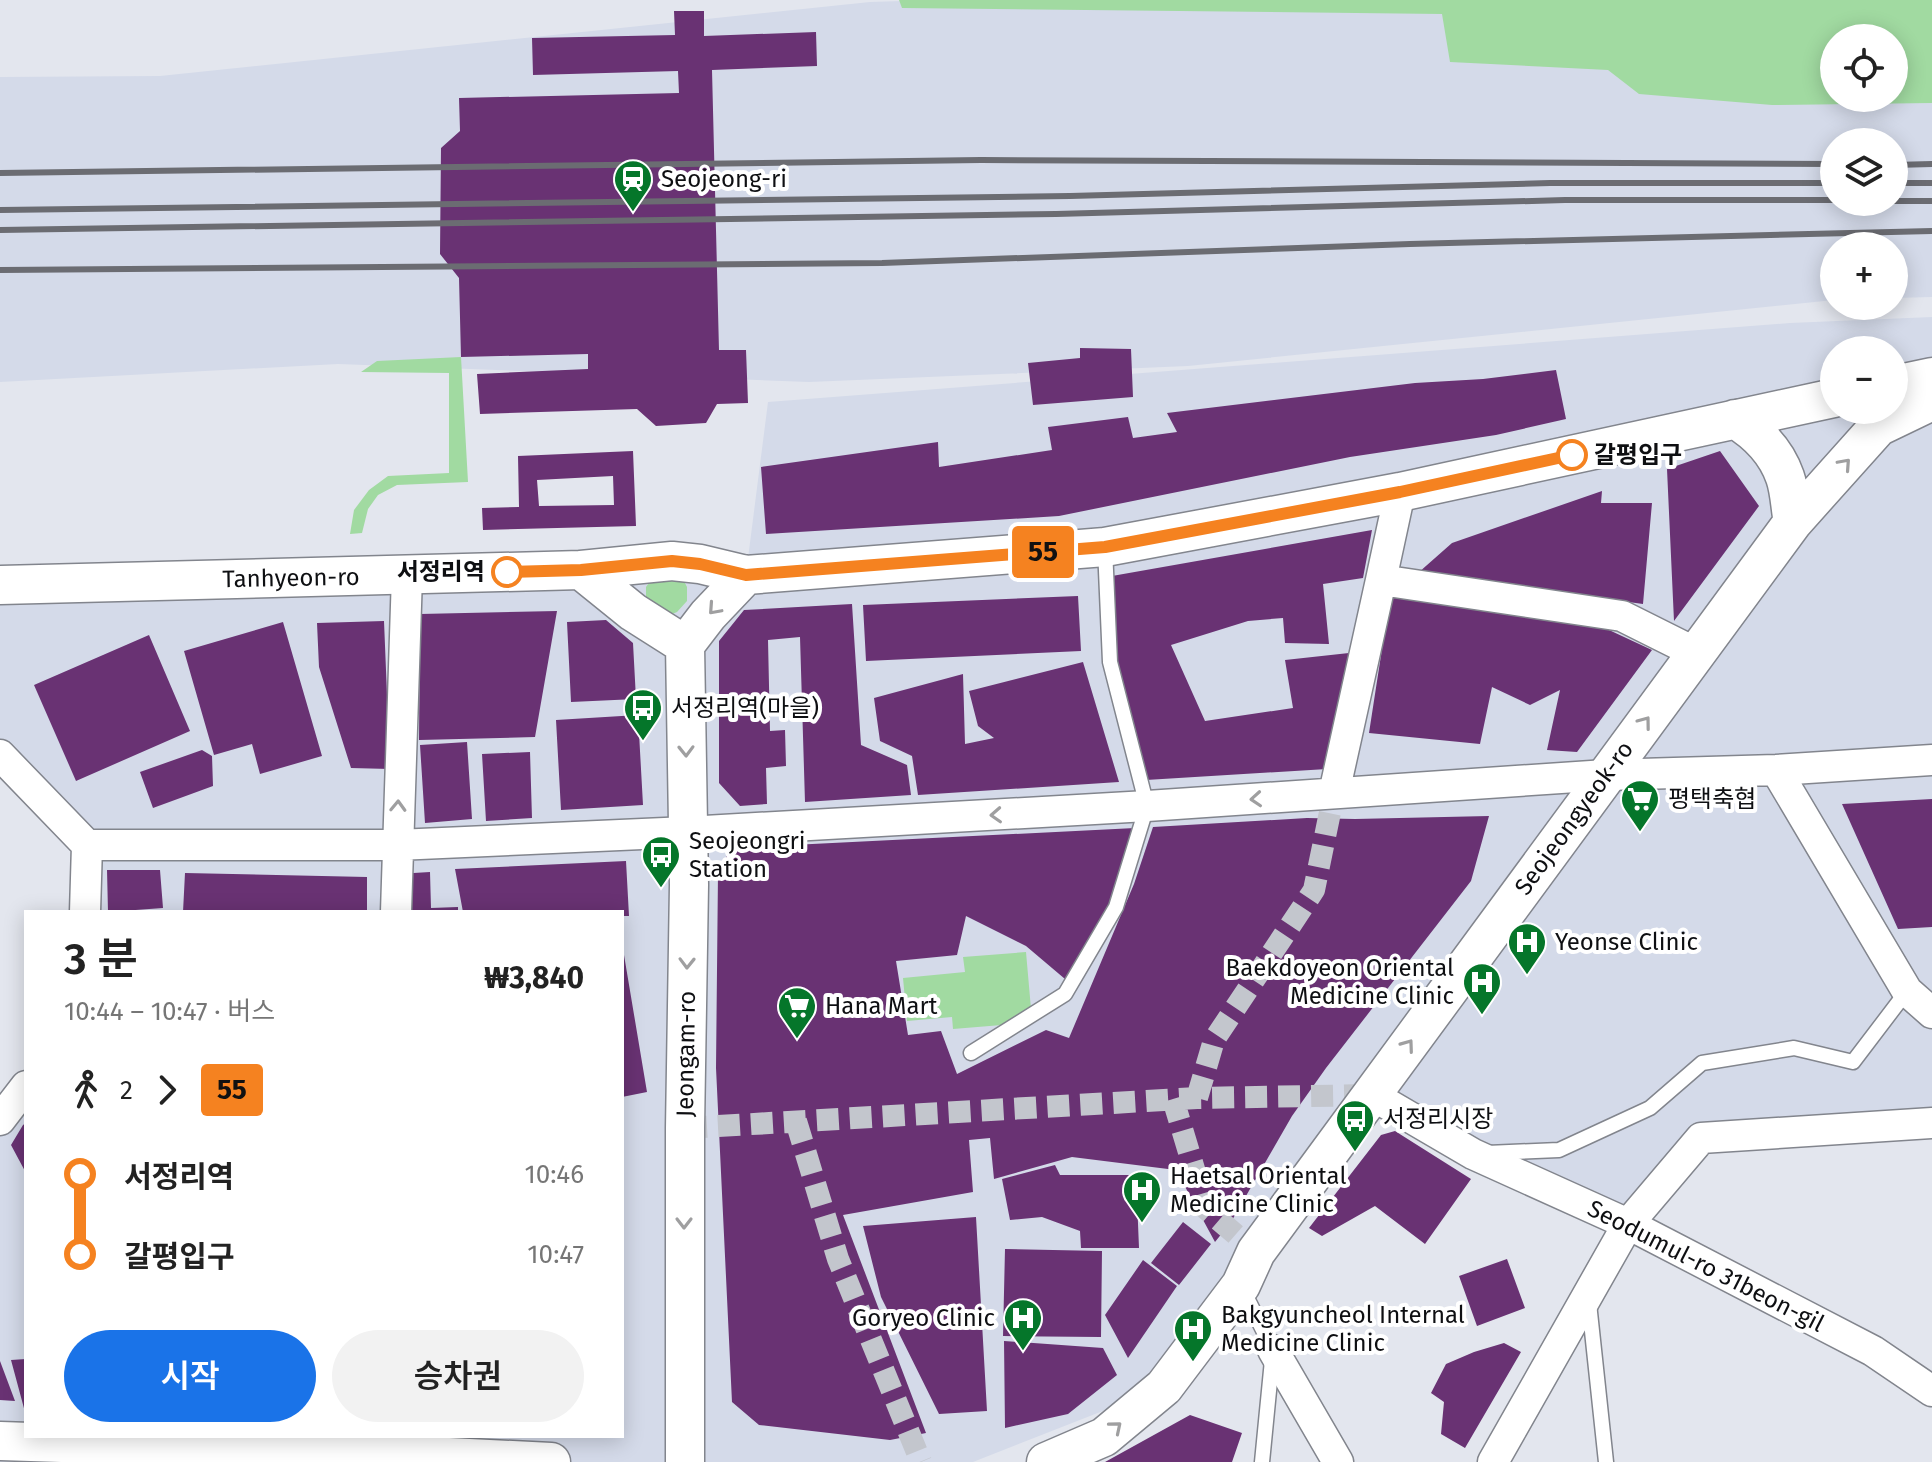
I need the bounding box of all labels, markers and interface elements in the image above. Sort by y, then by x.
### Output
map controls [1820,24,1908,424]
button: locate [1820,24,1908,112]
button: layers [1820,128,1908,216]
station icon: Seojeong-ri [612,158,654,213]
place label: Seojeong-ri [661,165,787,193]
button: + [1820,232,1908,320]
button: − [1820,336,1908,424]
marker: 갈평입구 [1557,440,1587,470]
place label: 갈평입구 [1594,441,1682,469]
one-way arrow [1835,458,1849,473]
line badge: 55 [1007,526,1079,578]
text: 55 [1028,535,1058,568]
marker: 서정리역 [492,557,522,587]
place label: 서정리역 [397,558,485,586]
street label: Tanhyeon-ro [222,563,360,593]
one-way arrow [710,600,724,615]
bus stop icon: 서정리역(마을) [622,687,664,742]
place label: 서정리역(마을) [671,694,819,722]
one-way arrow [1635,716,1649,731]
street label: Seojeongyeok-ro [1509,736,1639,900]
one-way arrow [677,745,695,758]
supermarket icon: 평택축협 [1619,778,1661,833]
place label: 평택축협 [1668,785,1756,813]
one-way arrow [1249,790,1262,807]
one-way arrow [389,799,406,812]
one-way arrow [989,806,1002,823]
place label: Seojeongri Station [689,827,806,883]
bus stop icon: Seojeongri Station [640,834,682,889]
hospital icon: Yeonse Clinic [1506,921,1548,976]
place label: Yeonse Clinic [1555,928,1698,956]
text: 3 분 [64,933,138,986]
place label: Baekdoyeon Oriental Medicine Clinic [1226,954,1454,1010]
one-way arrow [679,957,696,970]
text: ₩3,840 [484,960,584,996]
hospital icon: Baekdoyeon Oriental Medicine Clinic [1461,961,1503,1016]
supermarket icon: Hana Mart [776,985,818,1040]
street label: Jeongam-ro [671,991,701,1117]
place label: Hana Mart [825,992,938,1020]
text: 10:44 – 10:47 · 버스 [64,996,275,1027]
one-way arrow [1399,1039,1413,1054]
icon: walk [64,1068,108,1112]
icon: forward [145,1068,189,1112]
text: 55 [217,1073,247,1106]
text: 2 [120,1075,133,1106]
bus stop icon: 서정리시장 [1334,1098,1376,1153]
place label: 서정리시장 [1383,1105,1493,1133]
text: 서정리역 [124,1159,234,1195]
text: 10:46 [524,1159,584,1190]
place label: Haetsal Oriental Medicine Clinic [1170,1162,1346,1218]
hospital icon: Haetsal Oriental Medicine Clinic [1121,1169,1163,1224]
street label: Seodumul-ro 31beon-gil [1583,1194,1829,1338]
one-way arrow [675,1217,693,1230]
text: 갈평입구 [124,1239,234,1275]
text: 10:47 [527,1239,584,1270]
hospital icon: Goryeo Clinic [1002,1297,1044,1352]
place label: Bakgyuncheol Internal Medicine Clinic [1221,1301,1465,1357]
place label: Goryeo Clinic [852,1304,995,1332]
hospital icon: Bakgyuncheol Internal Medicine Clinic [1172,1308,1214,1363]
button: 시작 [64,1330,316,1422]
button: 승차권 [332,1330,584,1422]
one-way arrow [1106,1422,1121,1437]

